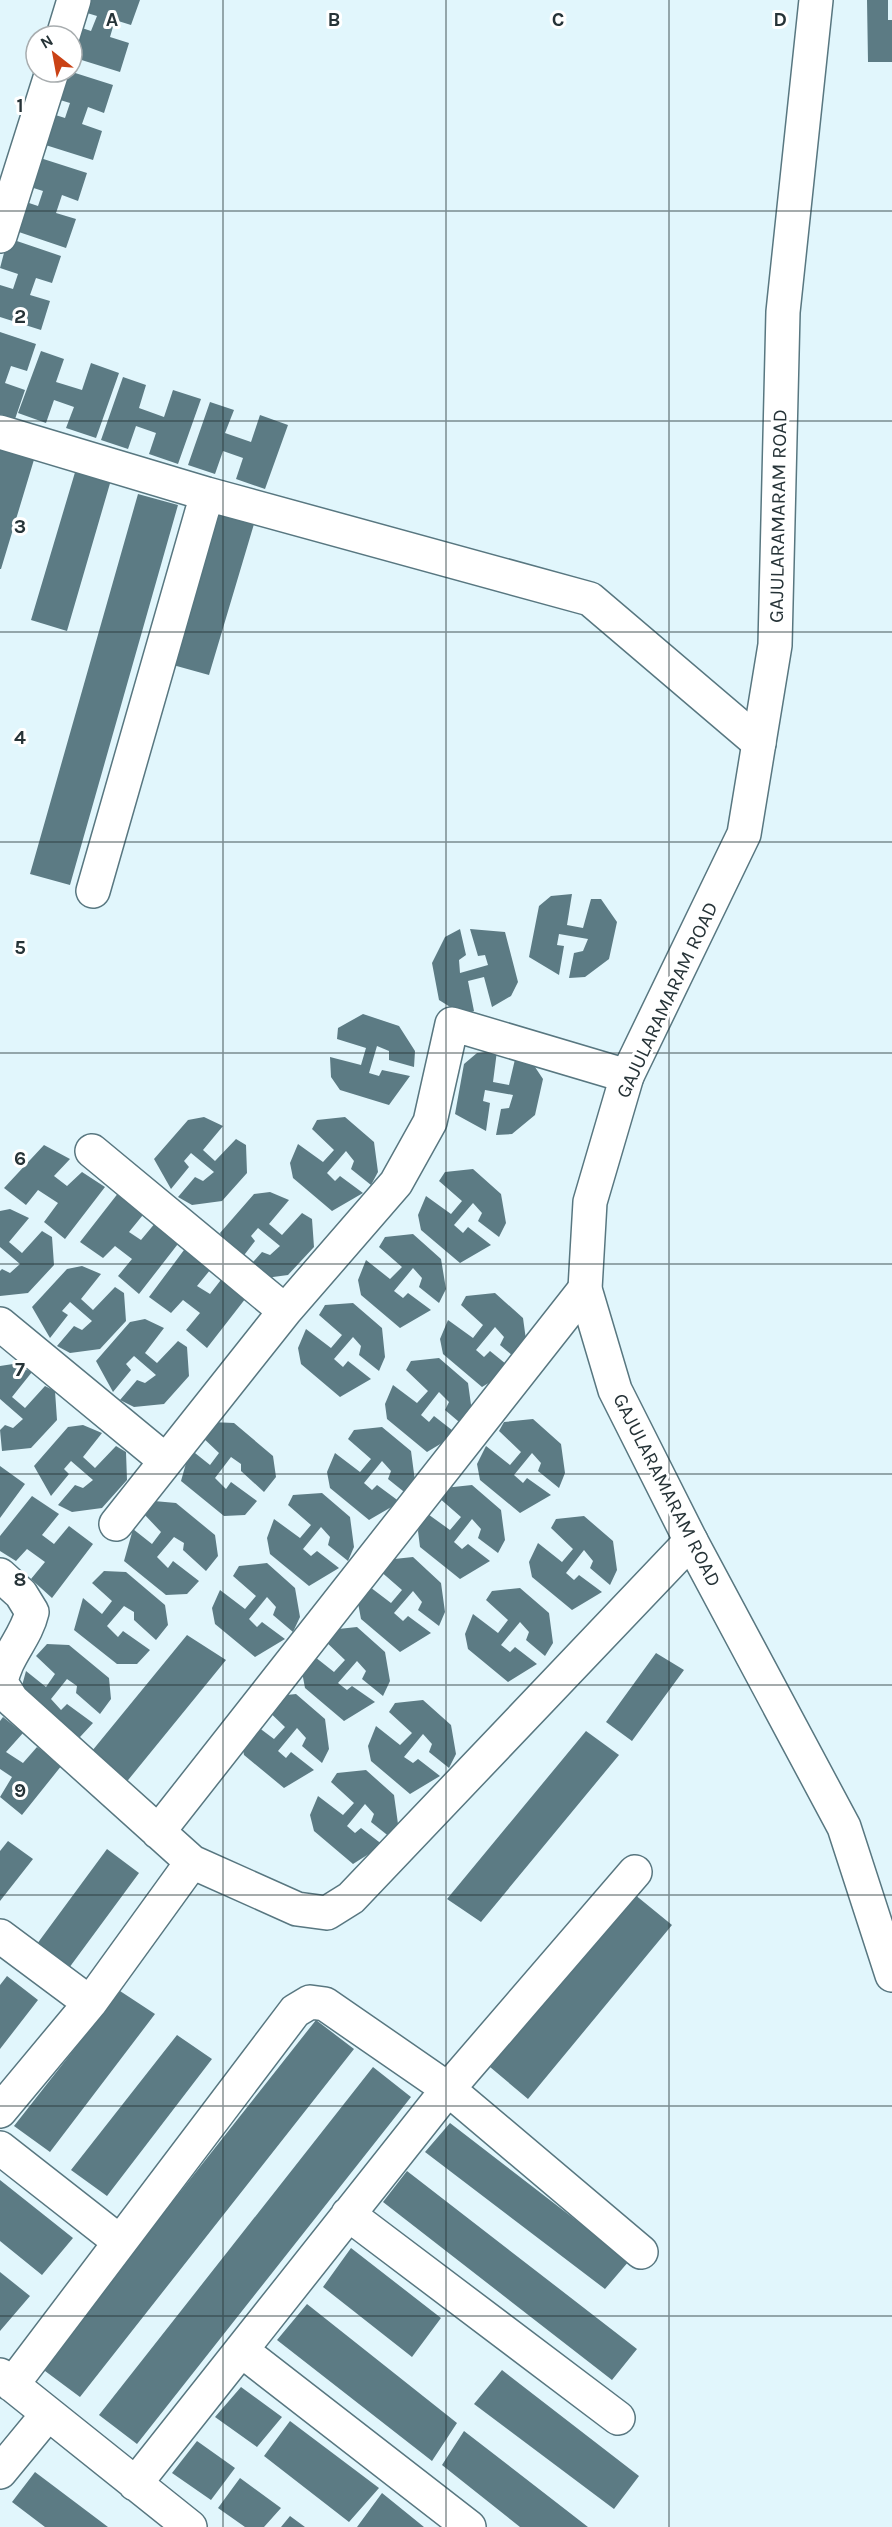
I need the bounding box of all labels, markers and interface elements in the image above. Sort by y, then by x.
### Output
text: A [106,8,119,31]
text: B [328,8,340,31]
text: C [552,8,564,31]
text: D [773,8,787,31]
north arrow [24,24,84,84]
text: N [37,30,56,53]
text: 1 [16,94,24,117]
text: 2 [14,305,26,328]
street label: GAJULARAMARAM ROAD [765,409,791,623]
text: 3 [14,515,26,538]
text: 4 [14,726,26,749]
street label: GAJULARAMARAM ROAD [611,898,723,1102]
text: 5 [14,936,26,959]
text: 6 [14,1147,26,1170]
text: 7 [15,1358,25,1381]
street label: GAJULARAMARAM ROAD [608,1390,726,1590]
text: 8 [14,1568,26,1591]
text: 9 [14,1779,26,1802]

